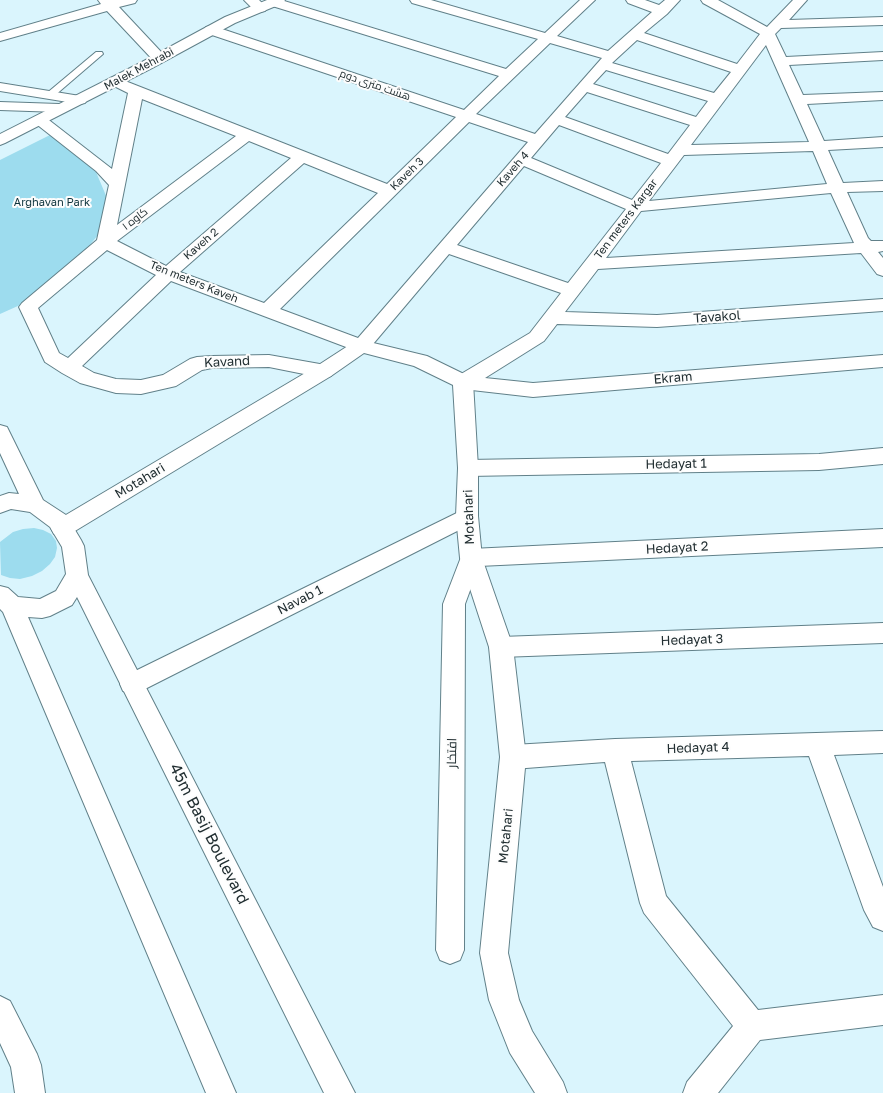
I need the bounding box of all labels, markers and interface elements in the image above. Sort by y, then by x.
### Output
street label: Malek Mehrabi [102,45,176,93]
street label: هشت متری دوم [338,67,412,103]
street label: Kaveh 4 [494,149,532,189]
street label: Kaveh 3 [387,155,427,193]
street label: Ten meters Kargar [592,176,660,262]
park label: Arghavan Park [14,196,90,210]
street label: کاوه ۱ [120,205,150,233]
street label: Kaveh 2 [181,225,221,263]
street label: Ten meters Kaveh [148,258,240,306]
street label: Tavakol [693,308,741,326]
street label: Kavand [204,353,250,371]
street label: Ekram [653,369,693,387]
street label: Hedayat 1 [645,456,707,472]
street label: Motahari [112,460,168,502]
street label: Motahari [460,489,478,545]
street label: Hedayat 2 [645,539,709,557]
street label: Navab 1 [275,582,325,618]
street label: Hedayat 3 [660,631,724,649]
street label: افتخار [444,738,460,768]
street label: Hedayat 4 [666,739,730,757]
street label: 45m Basij Boulevard [165,760,253,908]
street label: Motahari [495,808,517,864]

